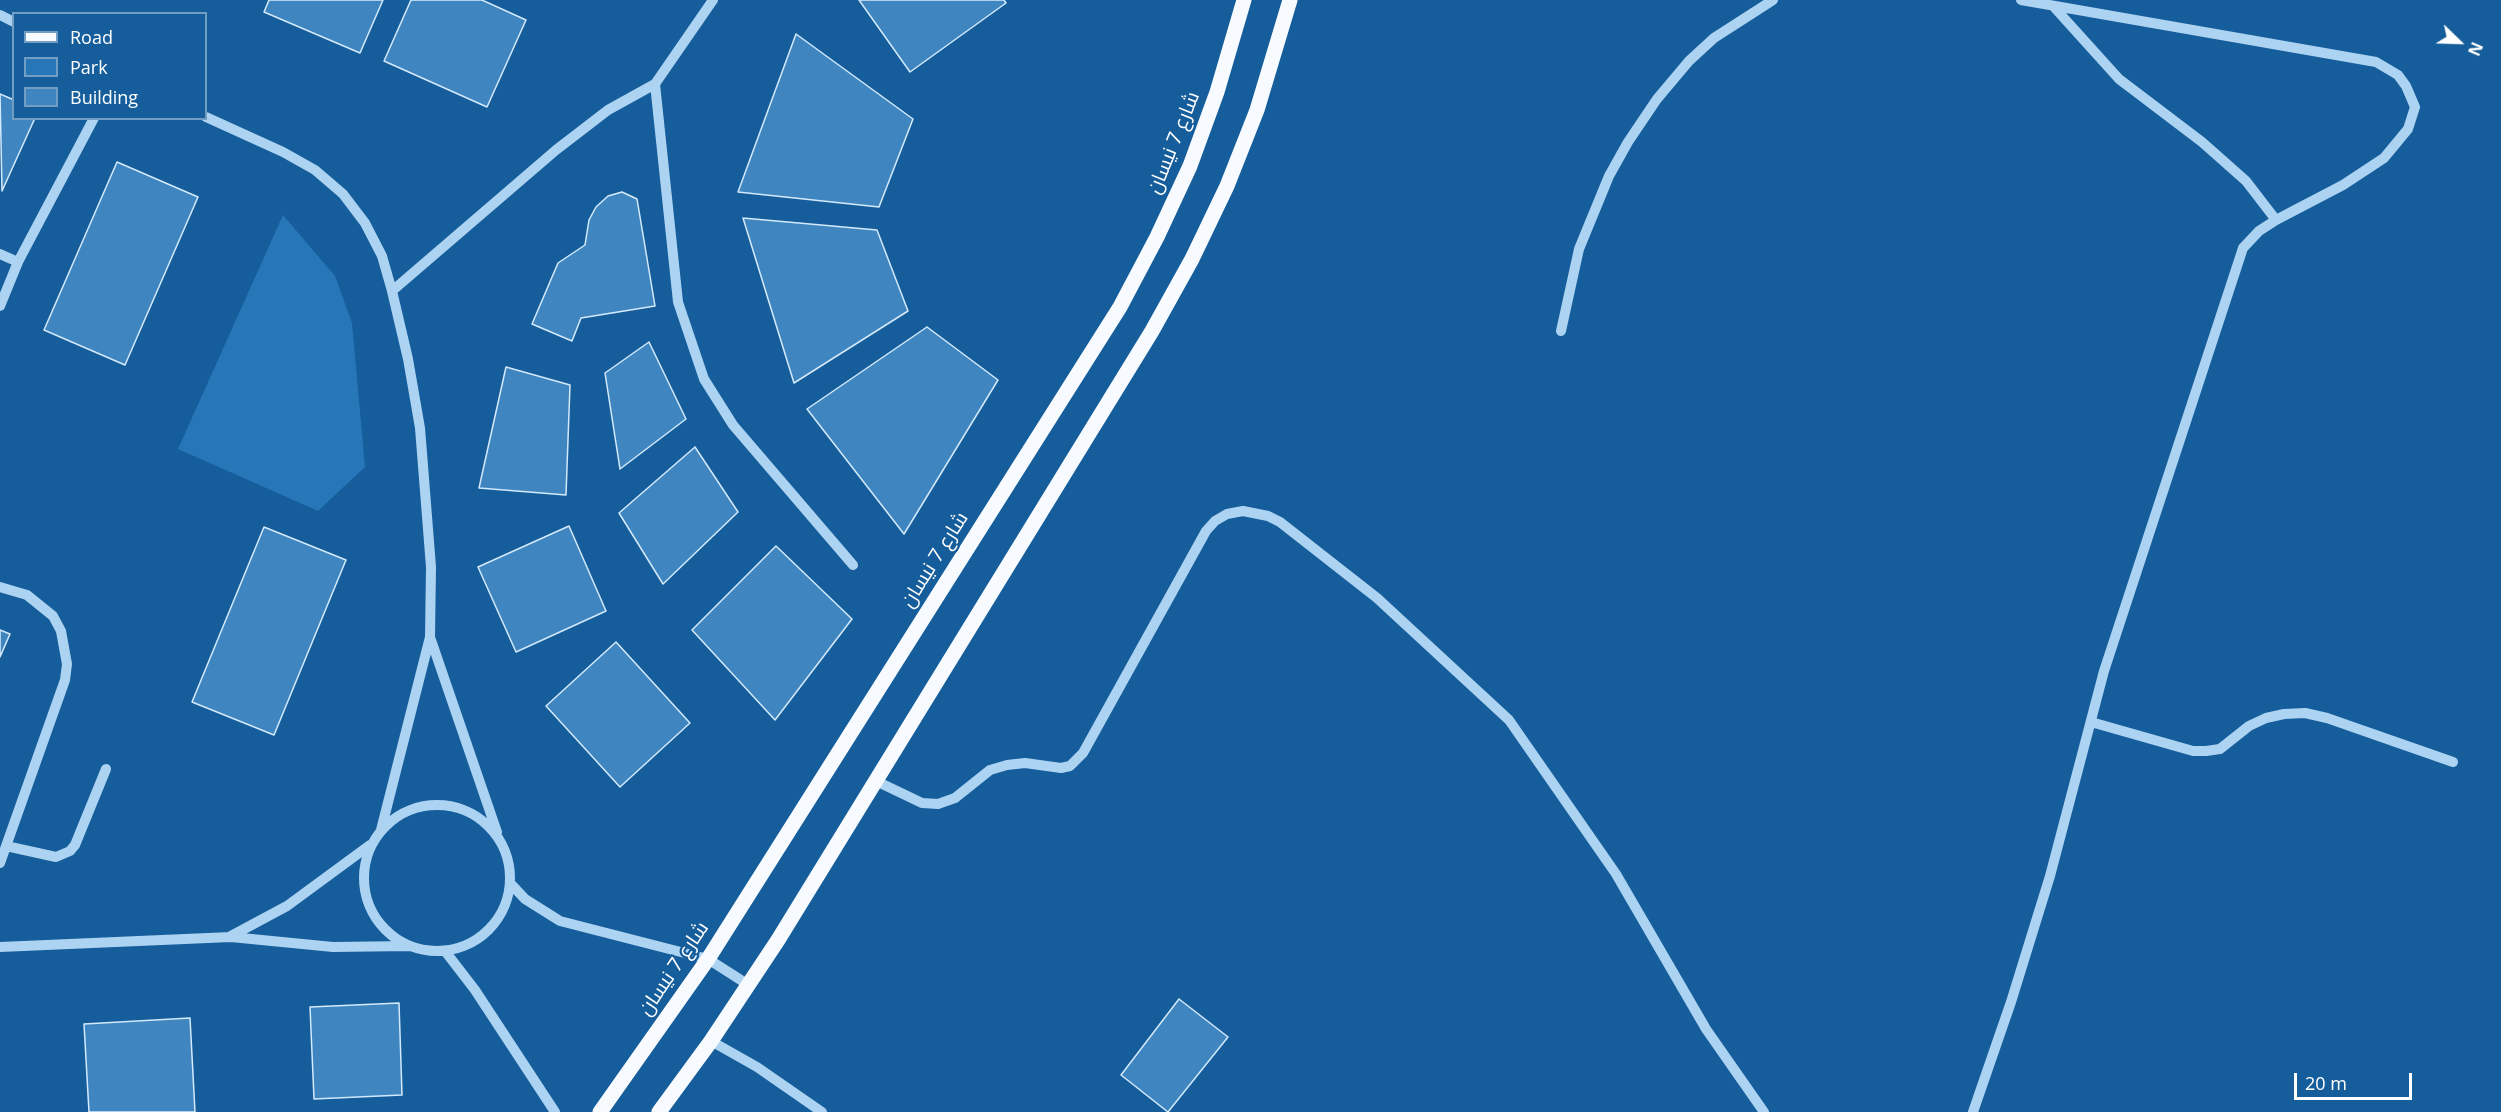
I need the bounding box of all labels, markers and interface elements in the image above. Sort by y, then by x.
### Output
legend [12,12,207,120]
north arrow [2429,12,2489,72]
text: Road [70,25,113,49]
text: N [2463,39,2488,59]
text: Park [70,55,108,79]
text: Building [70,85,138,109]
street label: شارع 7 نيسان [1143,88,1205,198]
street label: شارع 7 نيسان [896,508,974,612]
street label: شارع 7 نيسان [634,917,714,1021]
scale bar [2297,1061,2416,1099]
text: 20 m [2305,1071,2347,1095]

